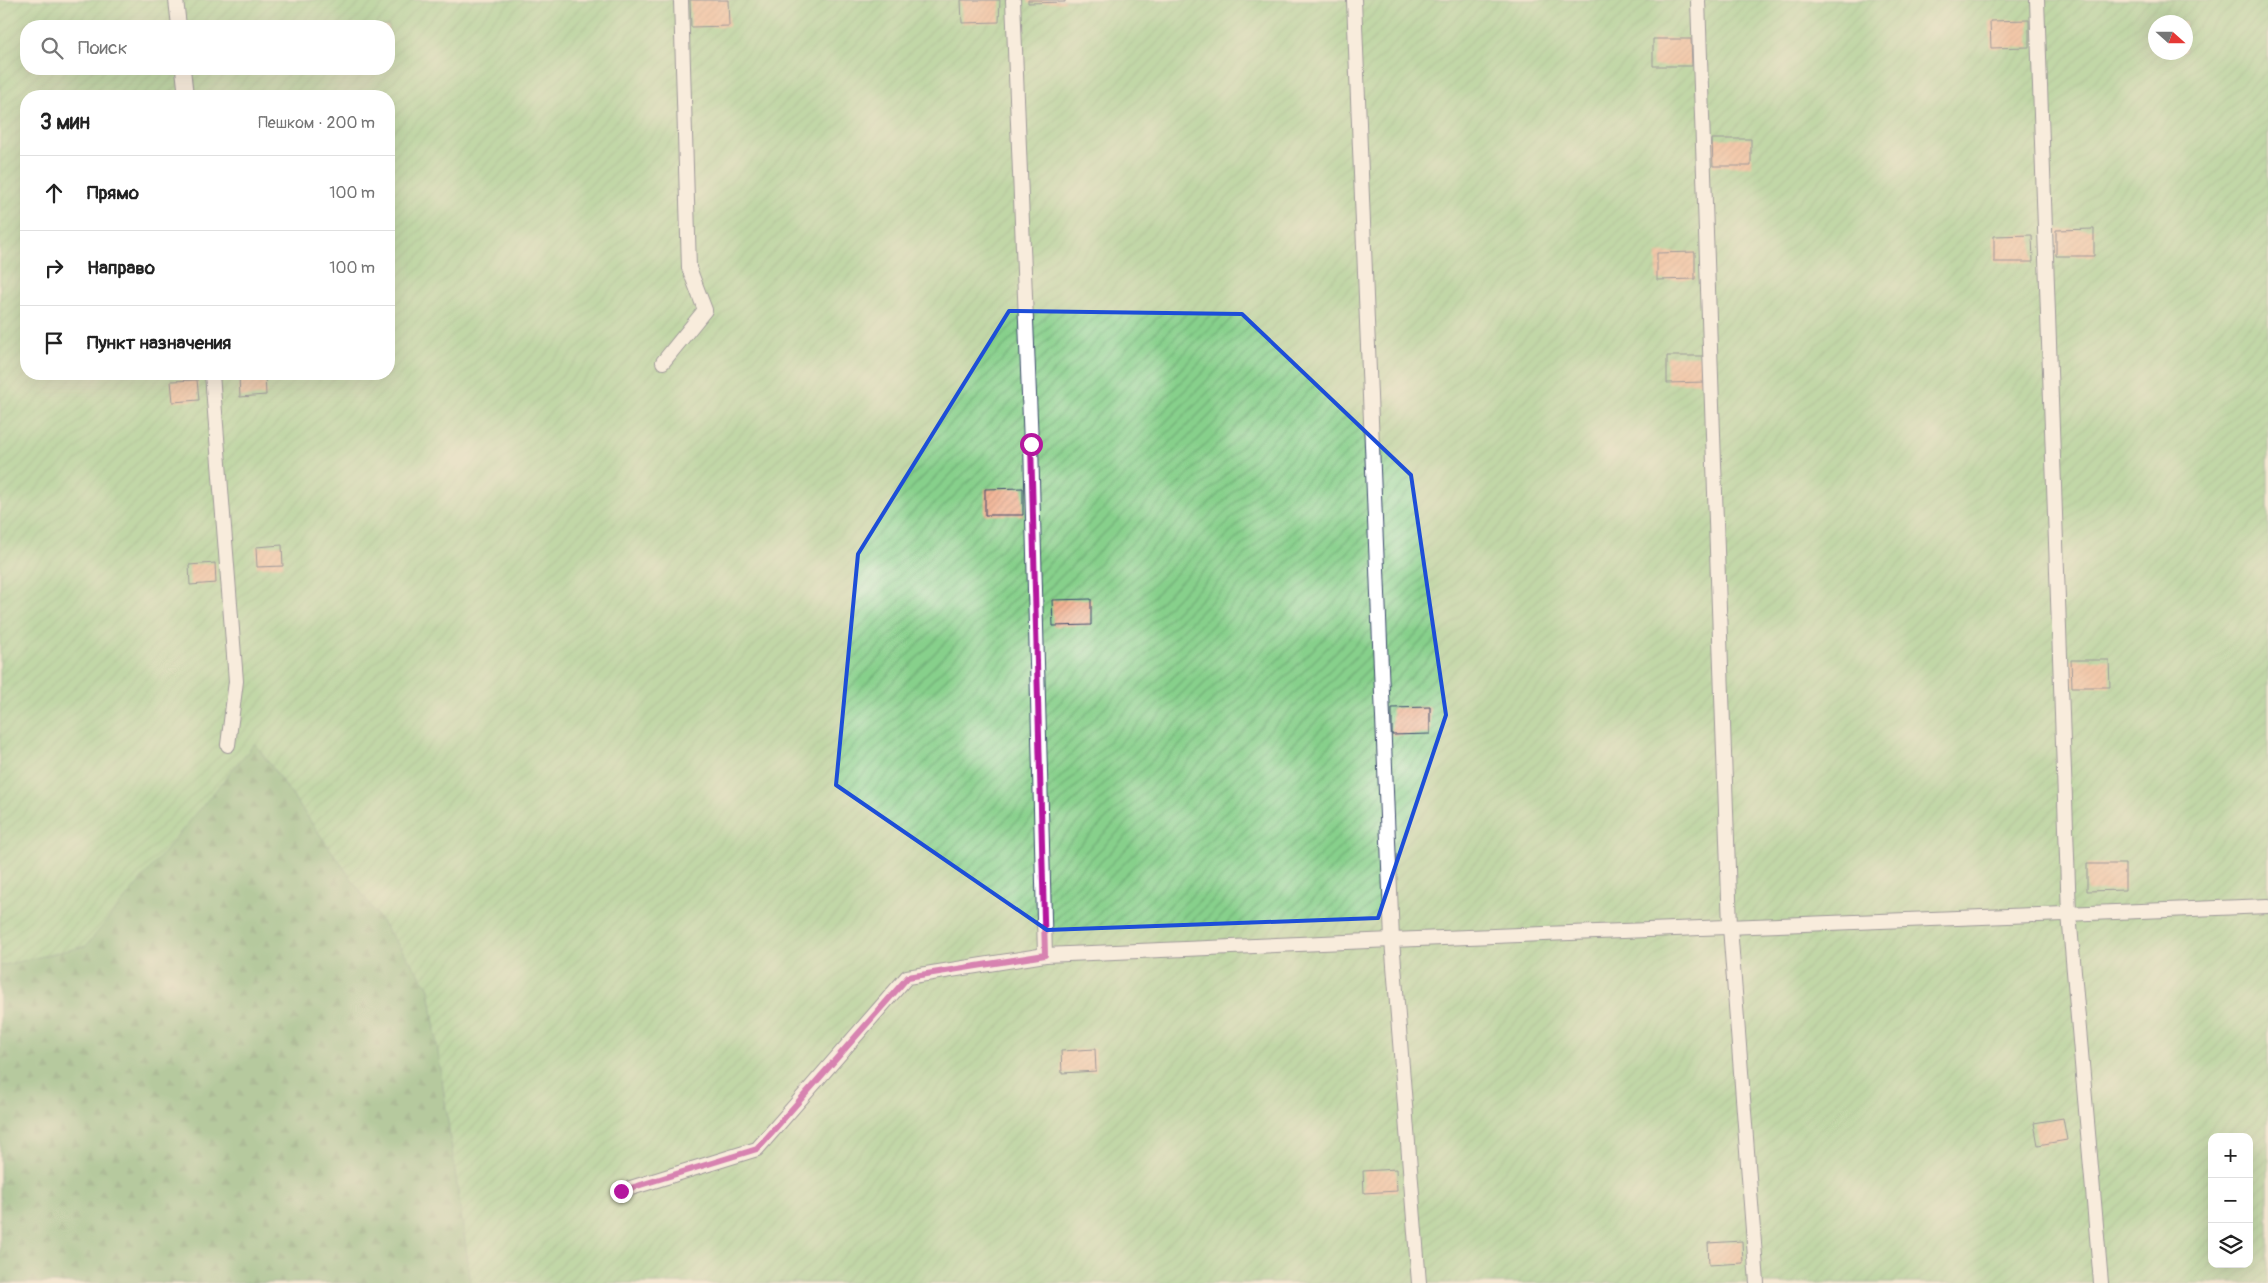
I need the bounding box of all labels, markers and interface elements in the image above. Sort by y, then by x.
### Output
north arrow [2148,15,2193,60]
search box [20,20,395,75]
icon: search [38,34,66,62]
text: Поиск [78,36,128,60]
text: 3 мин [40,109,90,136]
text: Пешком · 200 m [258,113,375,133]
icon: ahead [40,179,68,207]
text: Прямо [87,181,139,205]
text: 100 m [329,183,375,203]
icon: right [40,254,68,282]
text: Направо [87,256,155,280]
text: 100 m [329,258,375,278]
icon: arrive [40,329,68,357]
text: Пункт назначения [87,331,231,355]
route start [1020,433,1043,456]
map controls [2208,1133,2253,1268]
button: + [2208,1133,2253,1178]
button: − [2208,1178,2253,1223]
route end [610,1180,633,1203]
button: layers [2208,1223,2253,1268]

